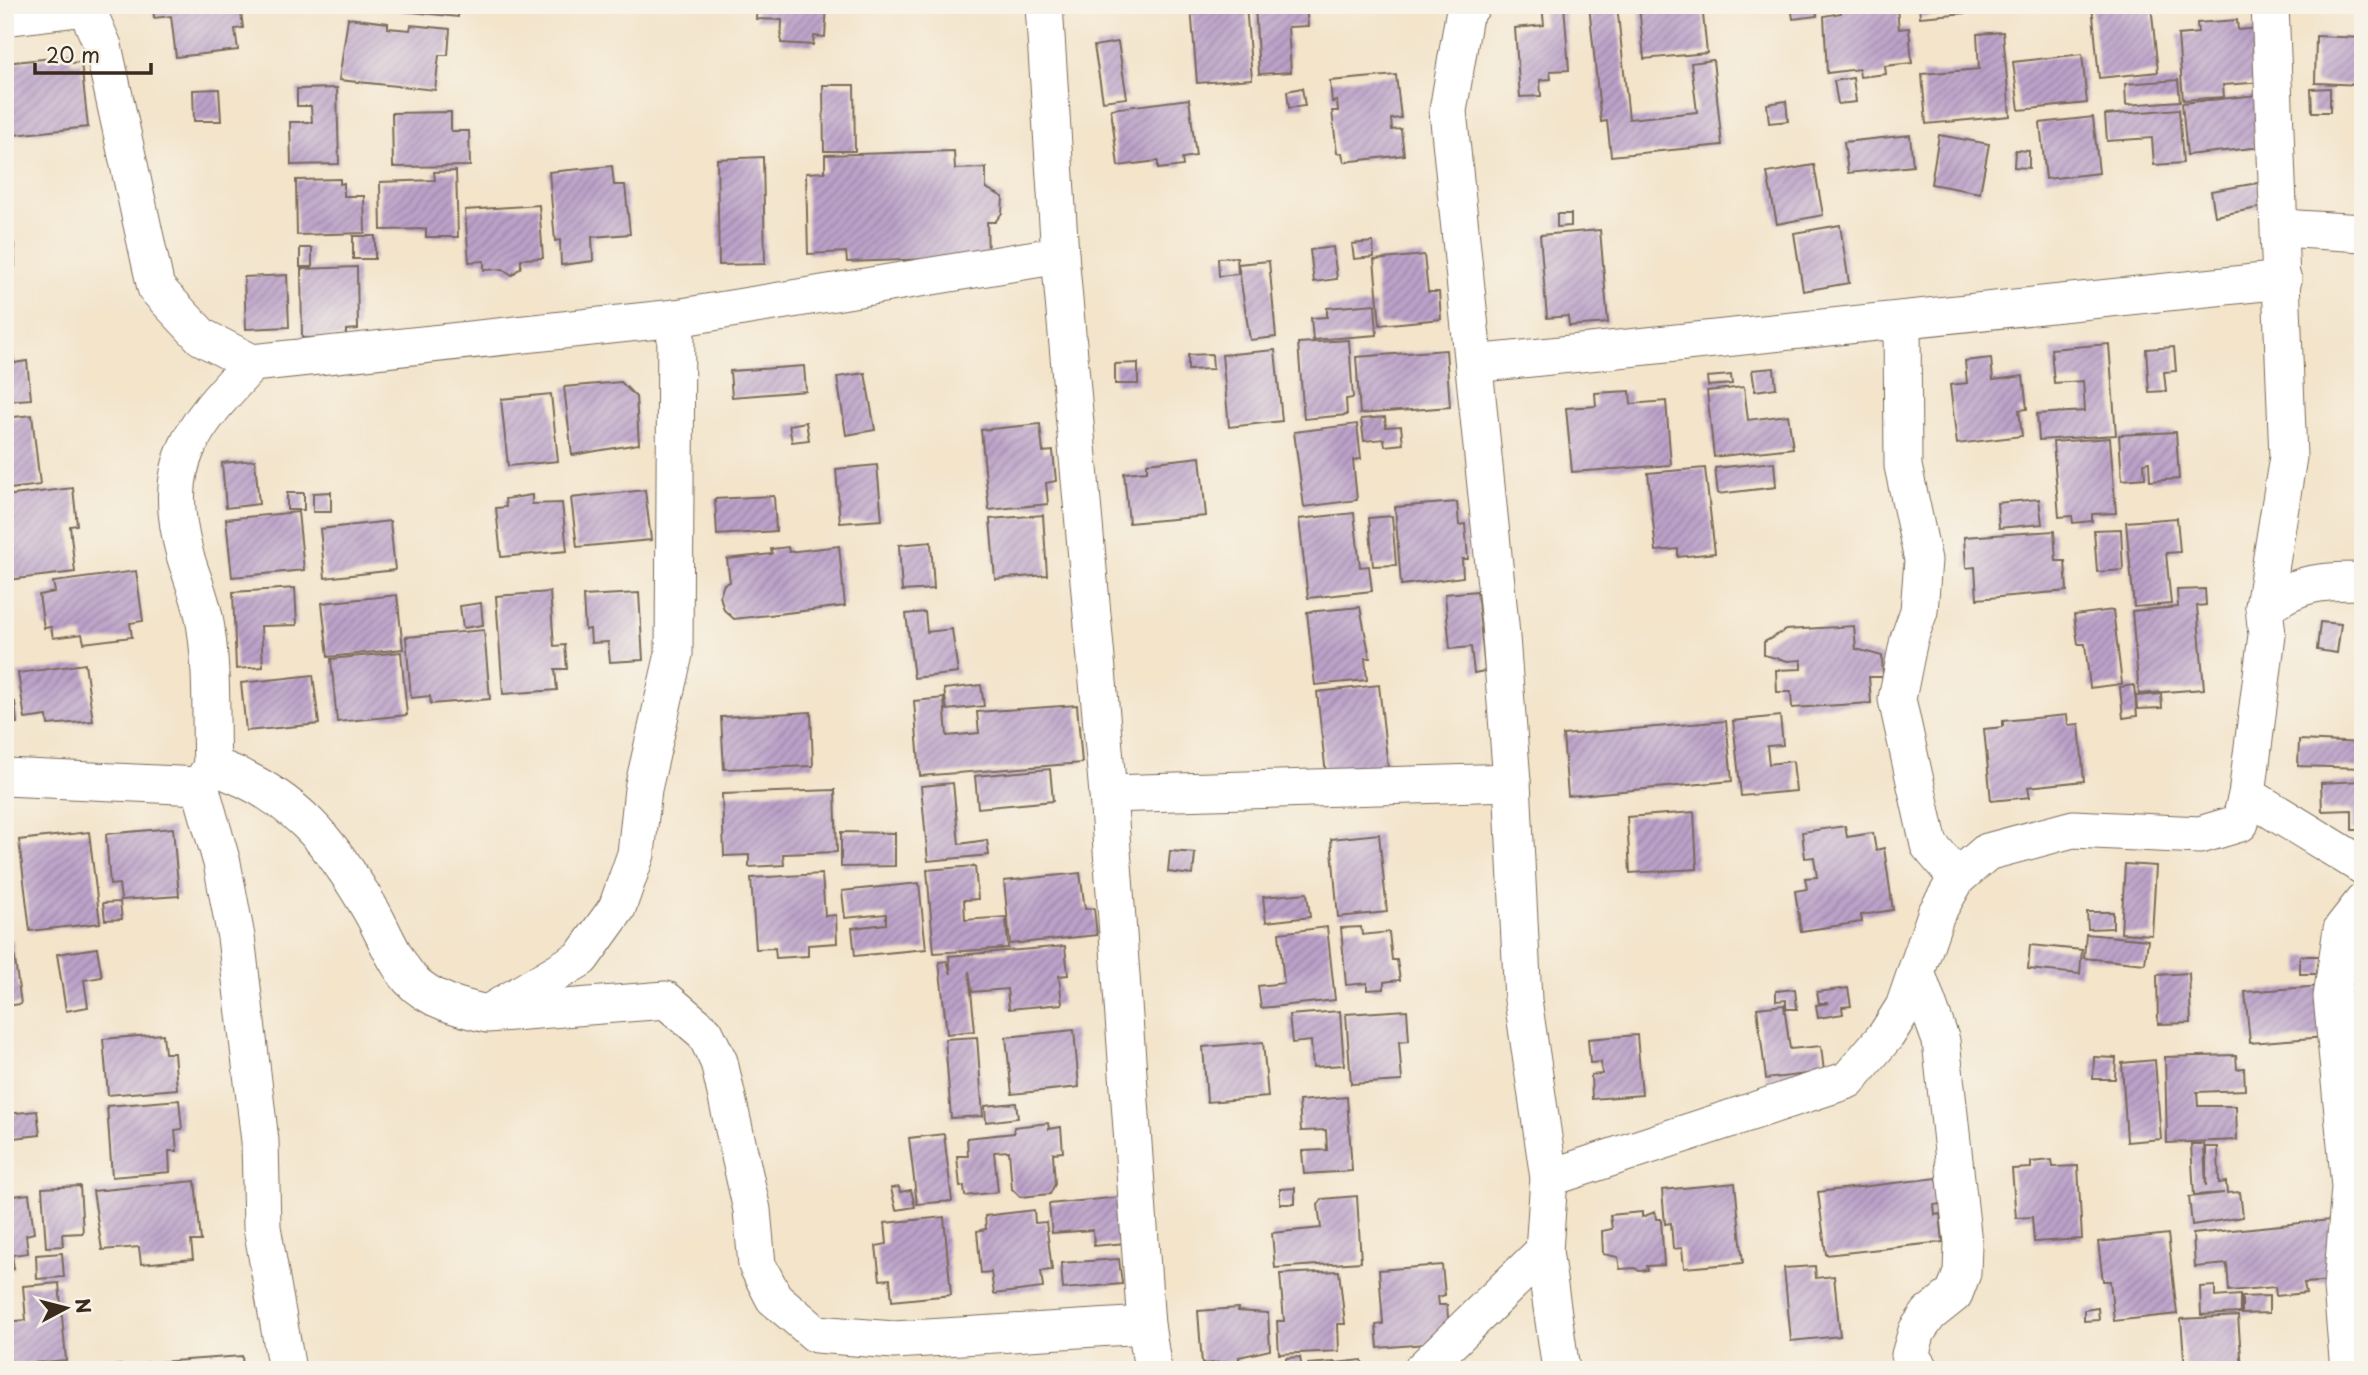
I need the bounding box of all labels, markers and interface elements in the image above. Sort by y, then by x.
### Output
scale bar [35,32,150,76]
text: 20 m [46,38,100,70]
north arrow [32,1274,102,1344]
text: N [69,1297,99,1315]

